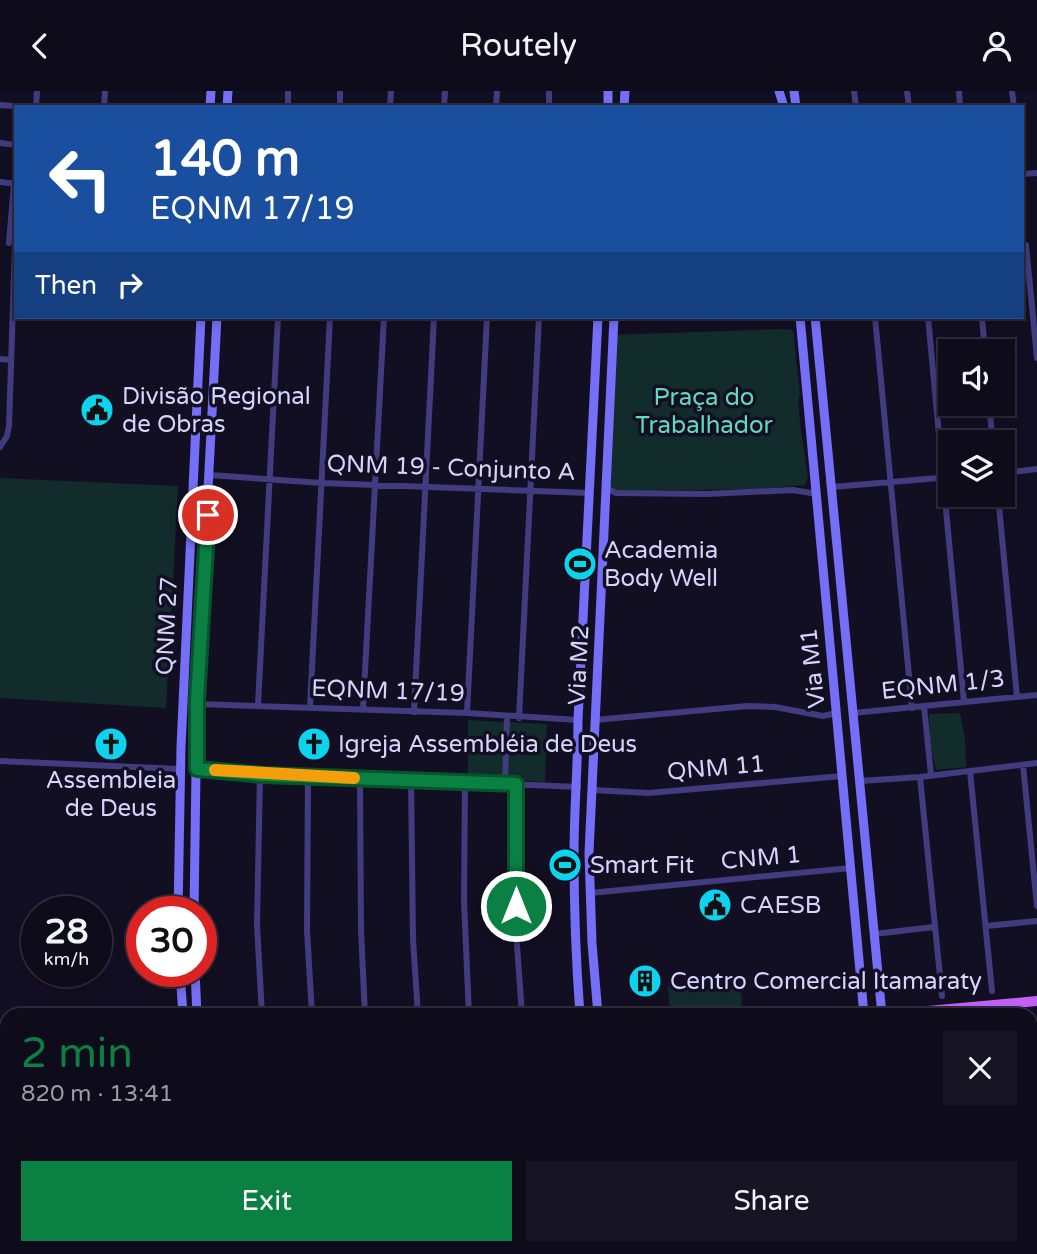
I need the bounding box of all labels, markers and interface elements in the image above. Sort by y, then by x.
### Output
icon: back [21,27,59,65]
text: Routely [460,27,577,65]
icon: person [978,27,1016,65]
text: 140 m [150,130,300,189]
icon: left [35,133,126,224]
text: EQNM 17/19 [150,190,355,228]
icon: right [111,266,149,304]
text: Then [35,270,97,301]
map controls [938,339,1015,507]
button: sound [938,339,1015,416]
place label: Divisão Regional de Obras [122,382,311,439]
park label: Praça do Trabalhador [635,383,774,440]
public building icon: Divisão Regional de Obras [78,391,116,429]
button: layers [938,430,1015,507]
street label: QNM 19 - Conjunto A [326,449,576,487]
pin [178,485,238,545]
icon: arrive [189,496,227,534]
place label: Academia Body Well [604,536,718,593]
sports icon: Academia Body Well [561,545,599,583]
street label: QNM 27 [150,576,184,676]
street label: Via M2 [562,624,596,706]
street label: Via M1 [794,627,832,709]
street label: EQNM 1/3 [880,664,1006,706]
street label: EQNM 17/19 [311,674,465,708]
church icon: Assembleia de Deus [92,725,130,763]
church icon: Igreja Assembléia de Deus [295,725,333,763]
place label: Igreja Assembléia de Deus [338,730,637,759]
street label: QNM 11 [666,749,766,787]
place label: Assembleia de Deus [46,766,176,823]
street label: CNM 1 [720,840,802,876]
sports icon: Smart Fit [546,846,584,884]
place label: Smart Fit [590,851,694,880]
position arrow [479,869,553,943]
public building icon: CAESB [696,886,734,924]
place label: CAESB [740,891,821,920]
speed limit sign: 30 [126,896,217,987]
text: 28 [45,911,88,953]
text: km/h [44,948,89,970]
building icon: Centro Comercial Itamaraty [626,962,664,1000]
place label: Centro Comercial Itamaraty [670,967,982,996]
text: 2 min [21,1028,133,1079]
button: close [943,1031,1017,1105]
text: 820 m · 13:41 [21,1080,173,1108]
button: Exit [21,1161,512,1241]
button: Share [526,1161,1017,1241]

